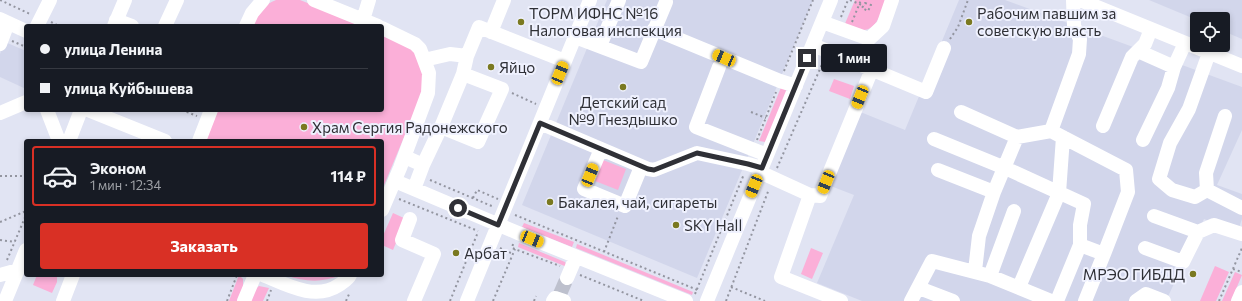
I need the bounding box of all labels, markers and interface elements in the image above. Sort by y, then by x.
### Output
place label: ТОРМ ИФНС №16 Налоговая инспекция [529,4,682,39]
place label: Рабочим павшим за советскую власть [977,4,1116,39]
map controls [1190,12,1230,52]
button: locate [1190,12,1230,52]
marker: ТОРМ ИФНС №16 Налоговая инспекция [516,17,526,27]
marker: Рабочим павшим за советскую власть [964,17,974,27]
text: улица Ленина [64,40,162,58]
callout: 1 мин [821,44,887,72]
car [711,48,737,68]
route end [798,49,816,67]
text: 1 мин [837,50,871,66]
place label: Яйцо [499,58,535,76]
car [550,60,570,86]
marker: Яйцо [486,62,496,72]
text: улица Куйбышева [64,79,193,97]
marker: Детский сад №9 Гнездышко [618,82,628,92]
car [850,84,870,110]
place label: Детский сад №9 Гнездышко [568,93,678,128]
place label: Храм Сергия Радонежского [312,118,508,136]
marker: Храм Сергия Радонежского [299,122,309,132]
icon: car [42,158,78,194]
text: Эконом [90,159,146,177]
car [580,162,600,188]
text: 114 ₽ [330,167,366,185]
car [816,169,836,195]
car [744,173,764,199]
text: 1 мин · 12:34 [90,177,161,193]
place label: Бакалея, чай, сигареты [558,193,717,211]
marker: Бакалея, чай, сигареты [545,197,555,207]
route start [449,199,467,217]
place label: SKY Hall [684,216,742,234]
marker: SKY Hall [671,220,681,230]
button: Заказать [40,223,368,269]
car [519,229,545,249]
place label: Арбат [464,244,507,262]
marker: Арбат [451,248,461,258]
place label: МРЭО ГИБДД [1083,265,1185,283]
marker: МРЭО ГИБДД [1188,269,1198,279]

